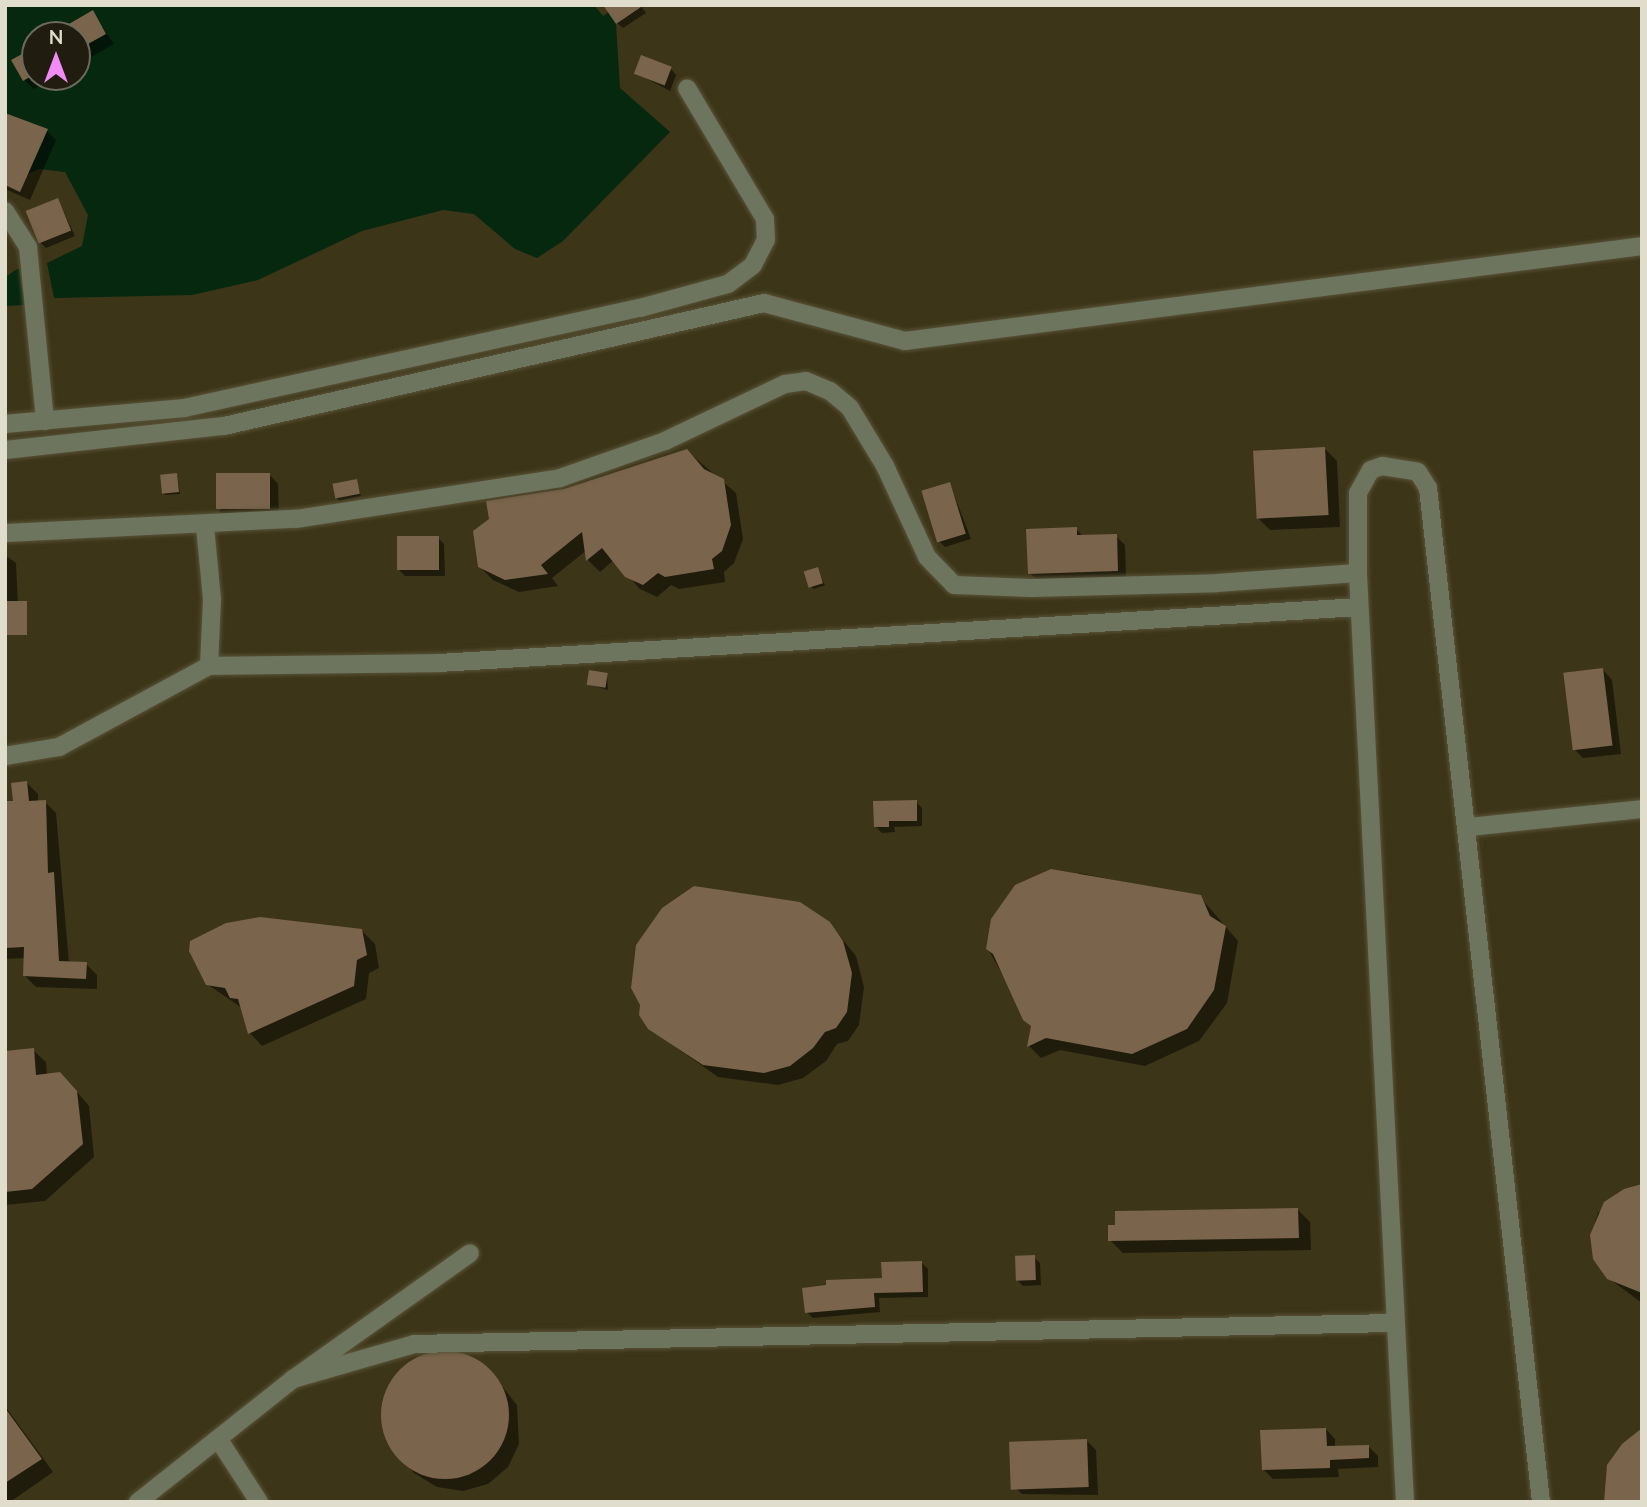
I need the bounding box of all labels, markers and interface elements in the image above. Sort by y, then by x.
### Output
north arrow [21,21,91,91]
text: N [49,25,63,48]

